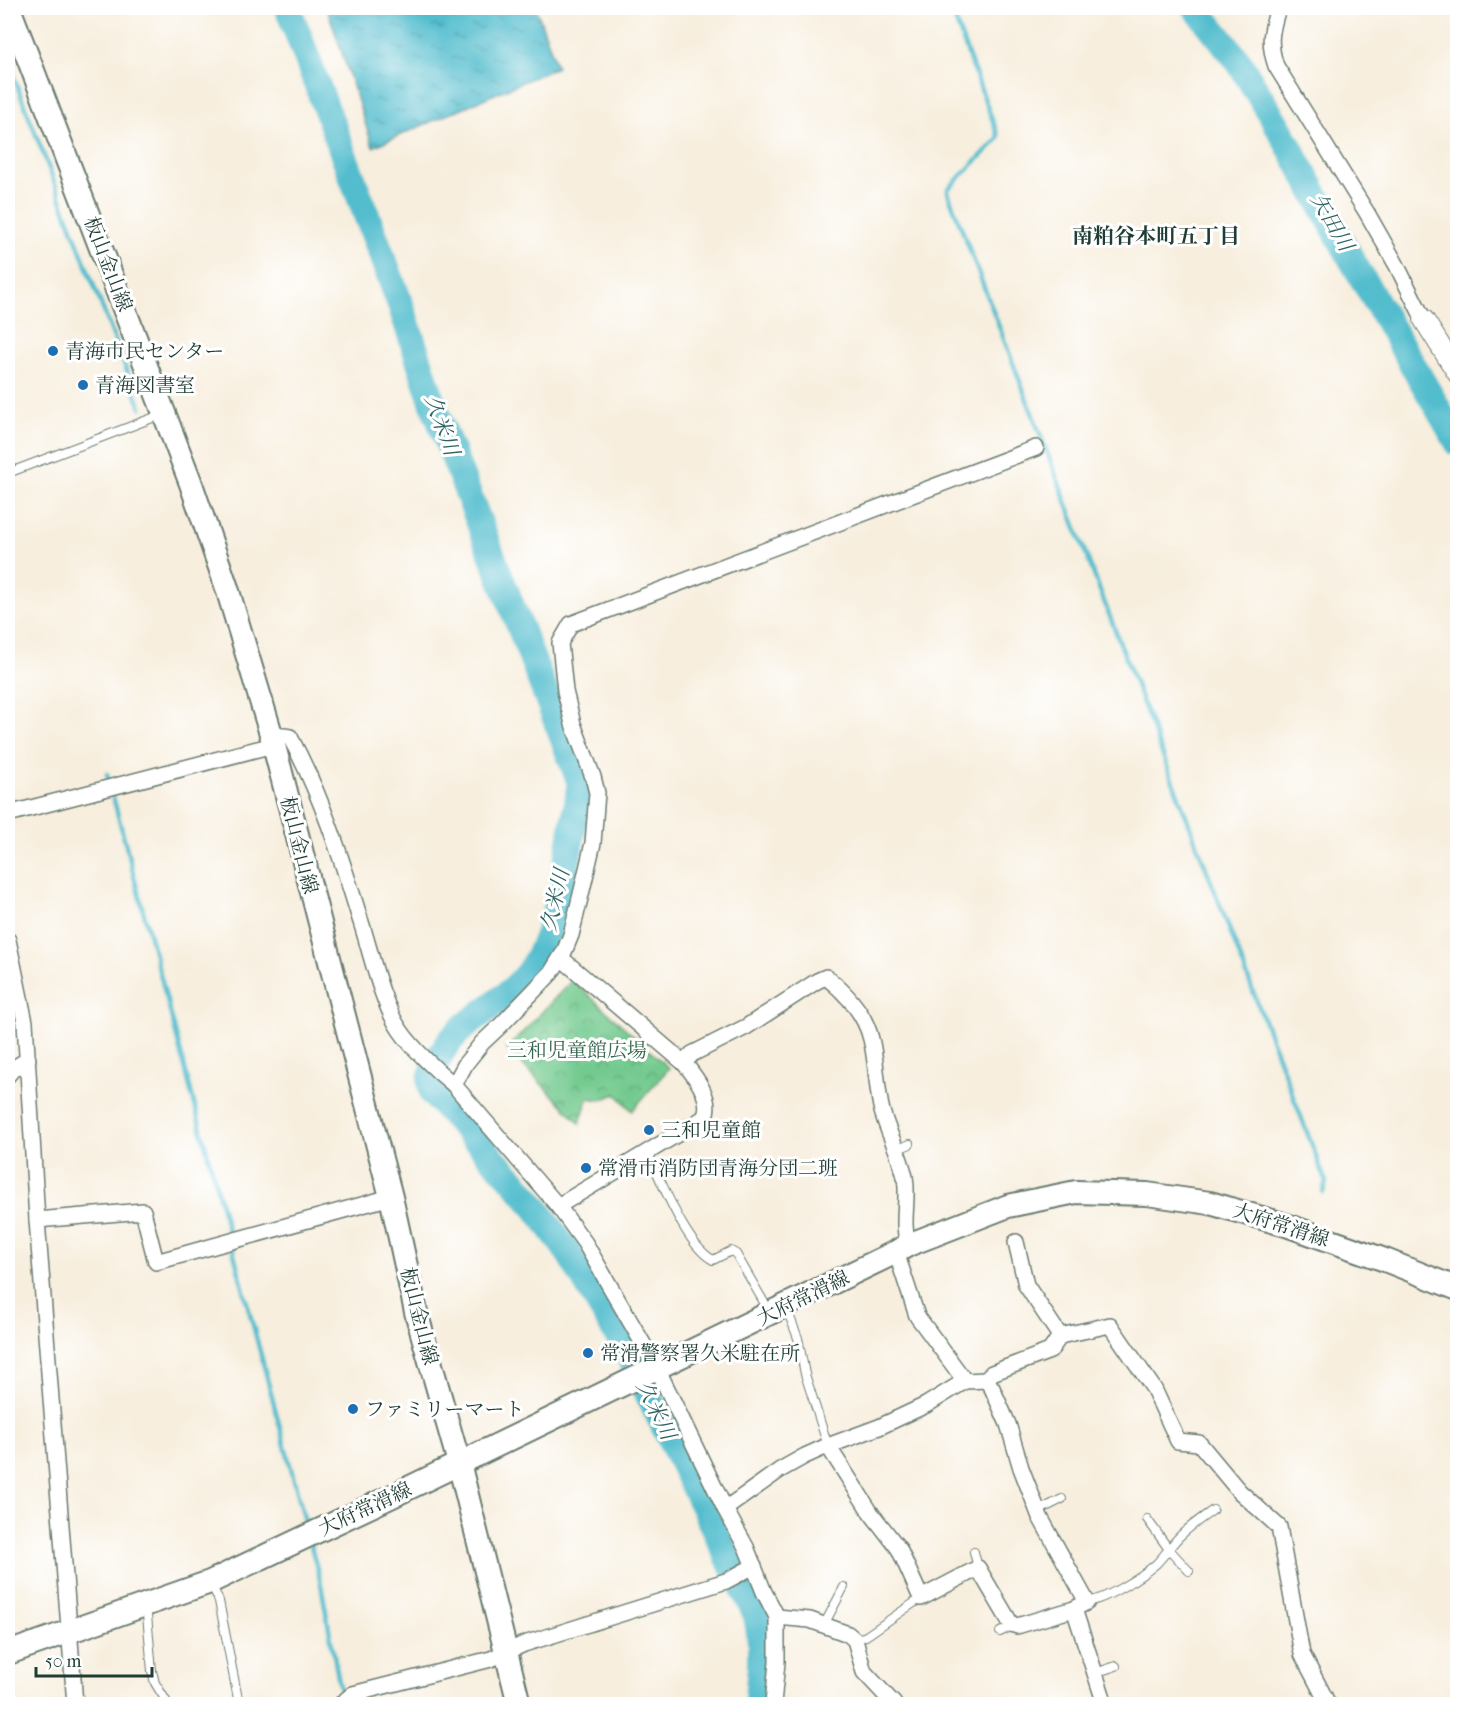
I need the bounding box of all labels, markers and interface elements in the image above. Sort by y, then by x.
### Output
water label: 矢田川 [1306,189,1359,257]
street label: 板山金山線 [79,213,137,315]
district label: 南粕谷本町五丁目 [1072,224,1240,248]
place label: 青海市民センター [65,340,224,363]
marker: 青海市民センター [46,344,60,358]
place label: 青海図書室 [95,374,195,397]
marker: 青海図書室 [76,378,90,392]
water label: 久米川 [420,391,465,461]
street label: 板山金山線 [276,794,322,896]
water label: 久米川 [536,865,574,933]
park label: 三和児童館広場 [507,1039,647,1062]
place label: 三和児童館 [661,1119,761,1142]
marker: 三和児童館 [642,1123,656,1137]
place label: 常滑市消防団青海分団二班 [598,1157,838,1180]
marker: 常滑市消防団青海分団二班 [579,1161,593,1175]
street label: 大府常滑線 [1230,1199,1332,1251]
street label: 板山金山線 [396,1265,442,1367]
street label: 大府常滑線 [753,1266,853,1330]
place label: 常滑警察署久米駐在所 [600,1342,800,1365]
marker: 常滑警察署久米駐在所 [581,1346,595,1360]
water label: 久米川 [631,1376,681,1445]
place label: ファミリーマート [365,1398,525,1421]
marker: ファミリーマート [346,1402,360,1416]
street label: 大府常滑線 [315,1477,415,1541]
scale bar [36,1640,152,1678]
text: 50 m [45,1651,82,1672]

